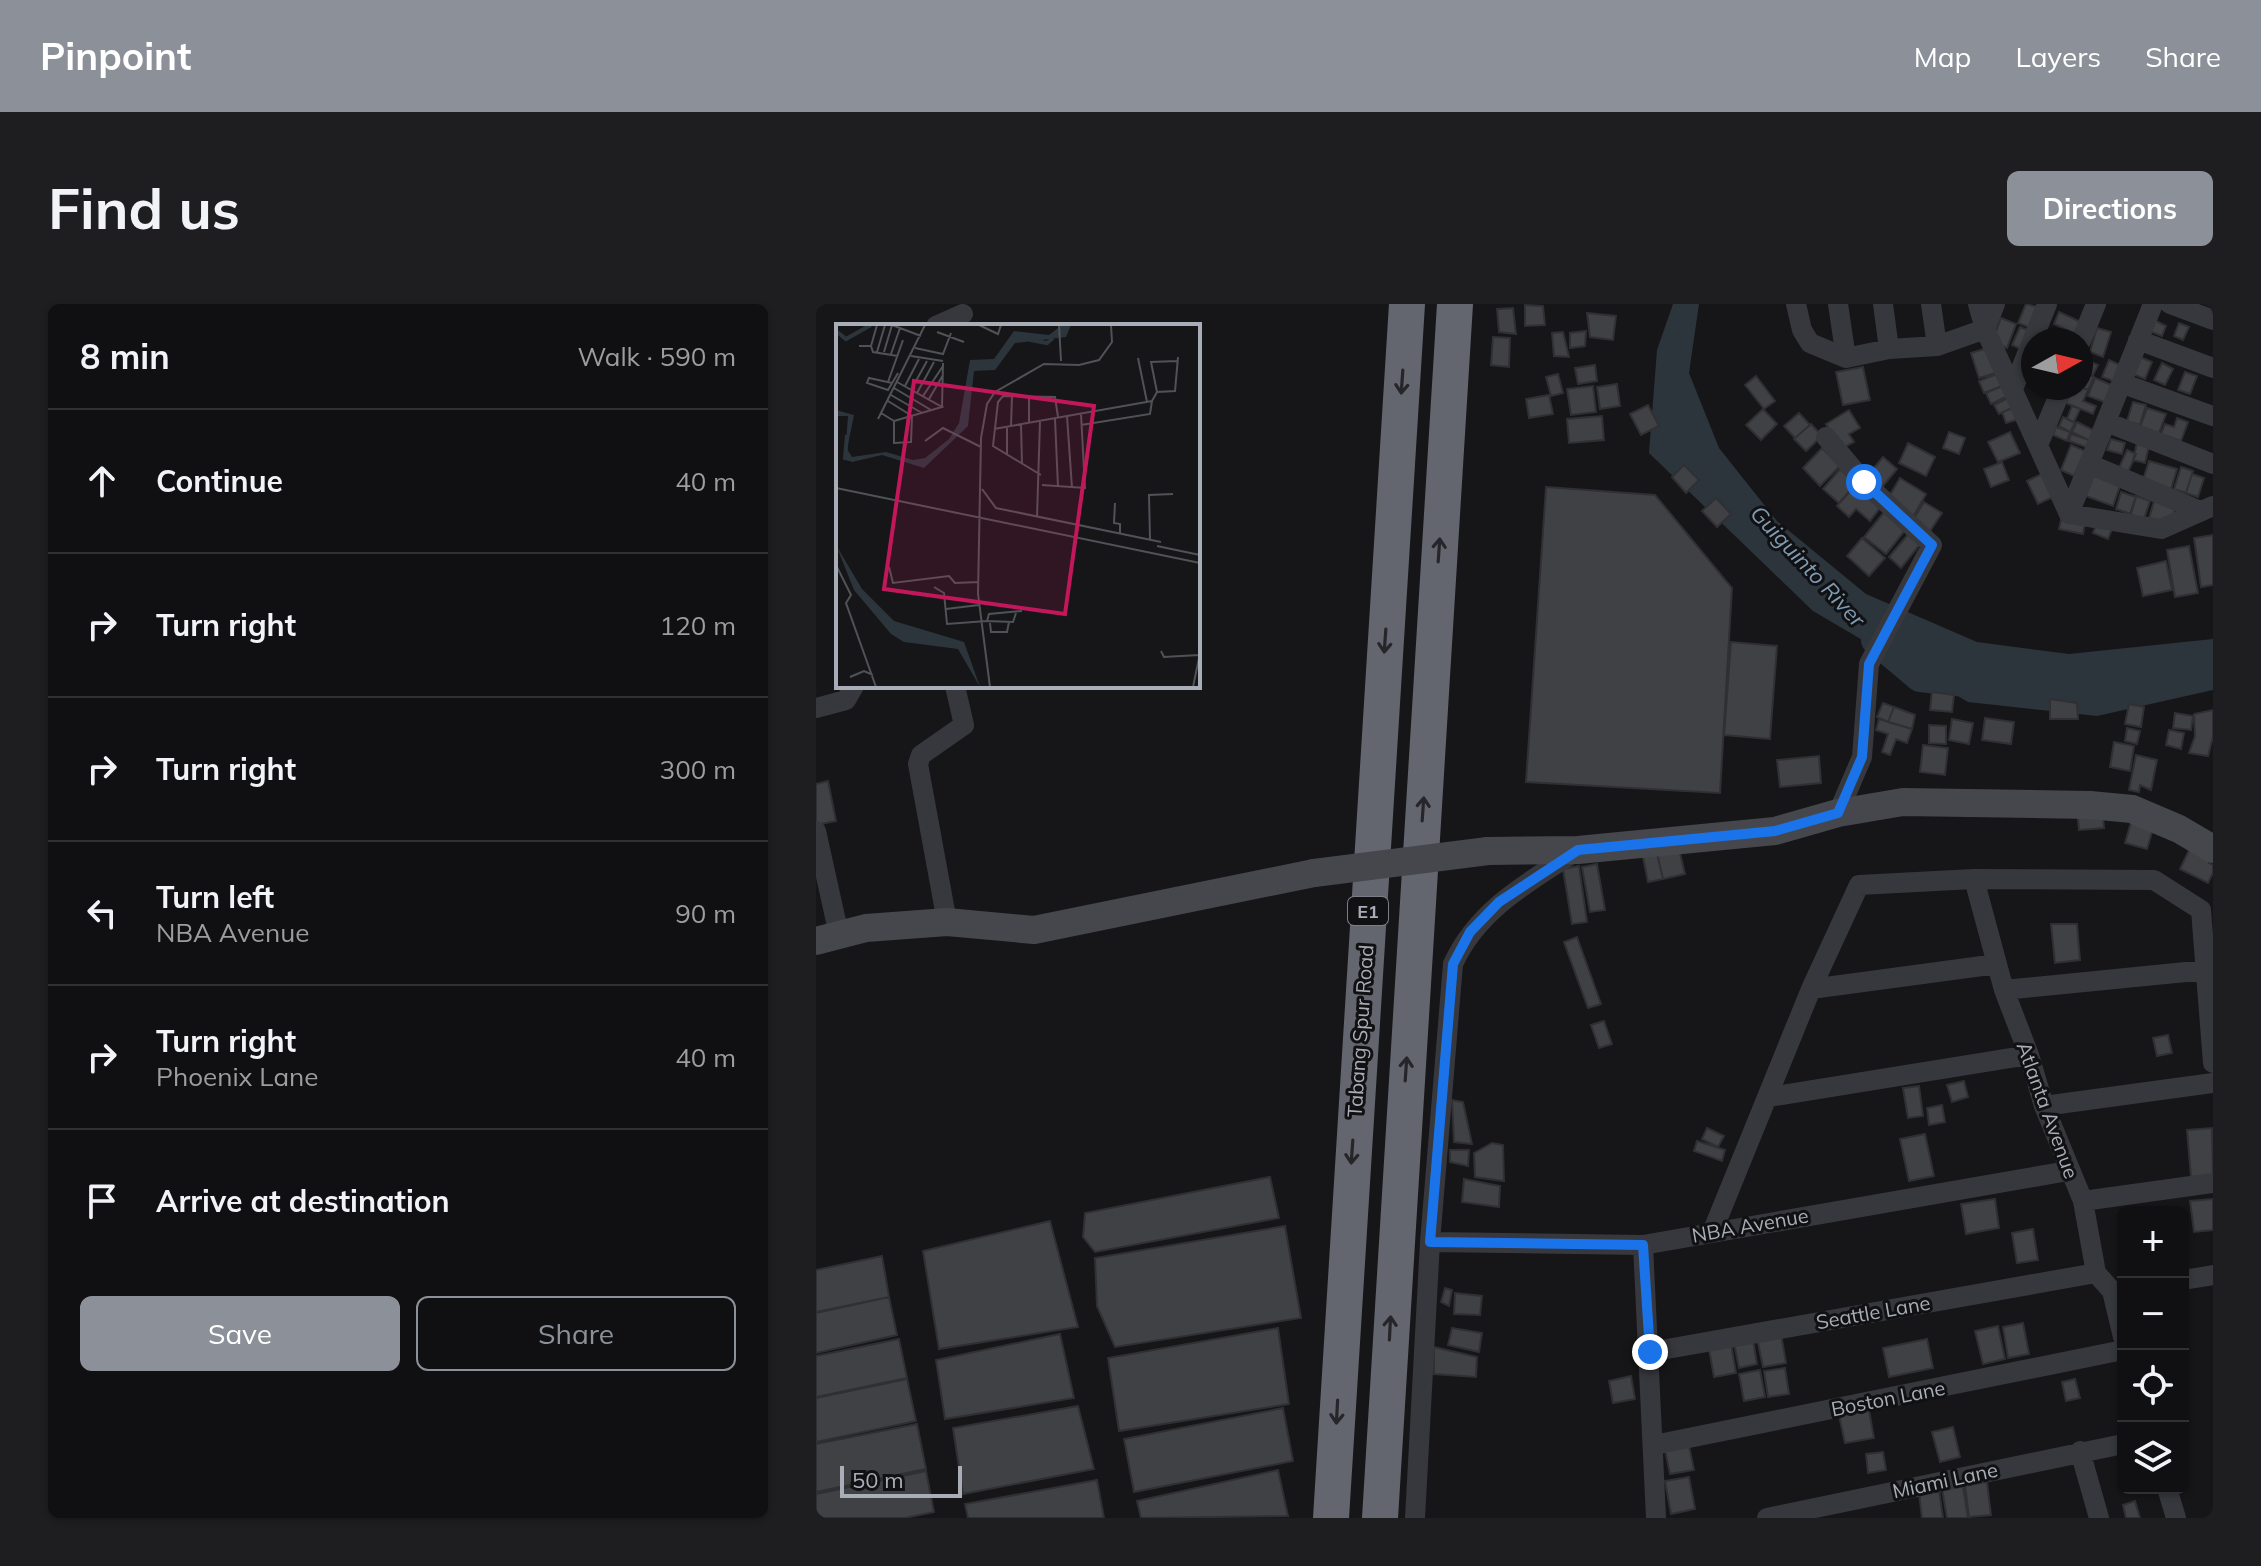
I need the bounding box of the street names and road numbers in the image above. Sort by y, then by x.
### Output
road number: E1 [1348,897,1388,925]
street label: Tabang Spur Road [1341,944,1379,1118]
street label: Atlanta Avenue [2012,1038,2084,1182]
street label: NBA Avenue [1690,1202,1810,1248]
street label: Seattle Lane [1814,1290,1932,1334]
street label: Boston Lane [1829,1375,1947,1421]
street label: Miami Lane [1890,1457,2000,1503]

